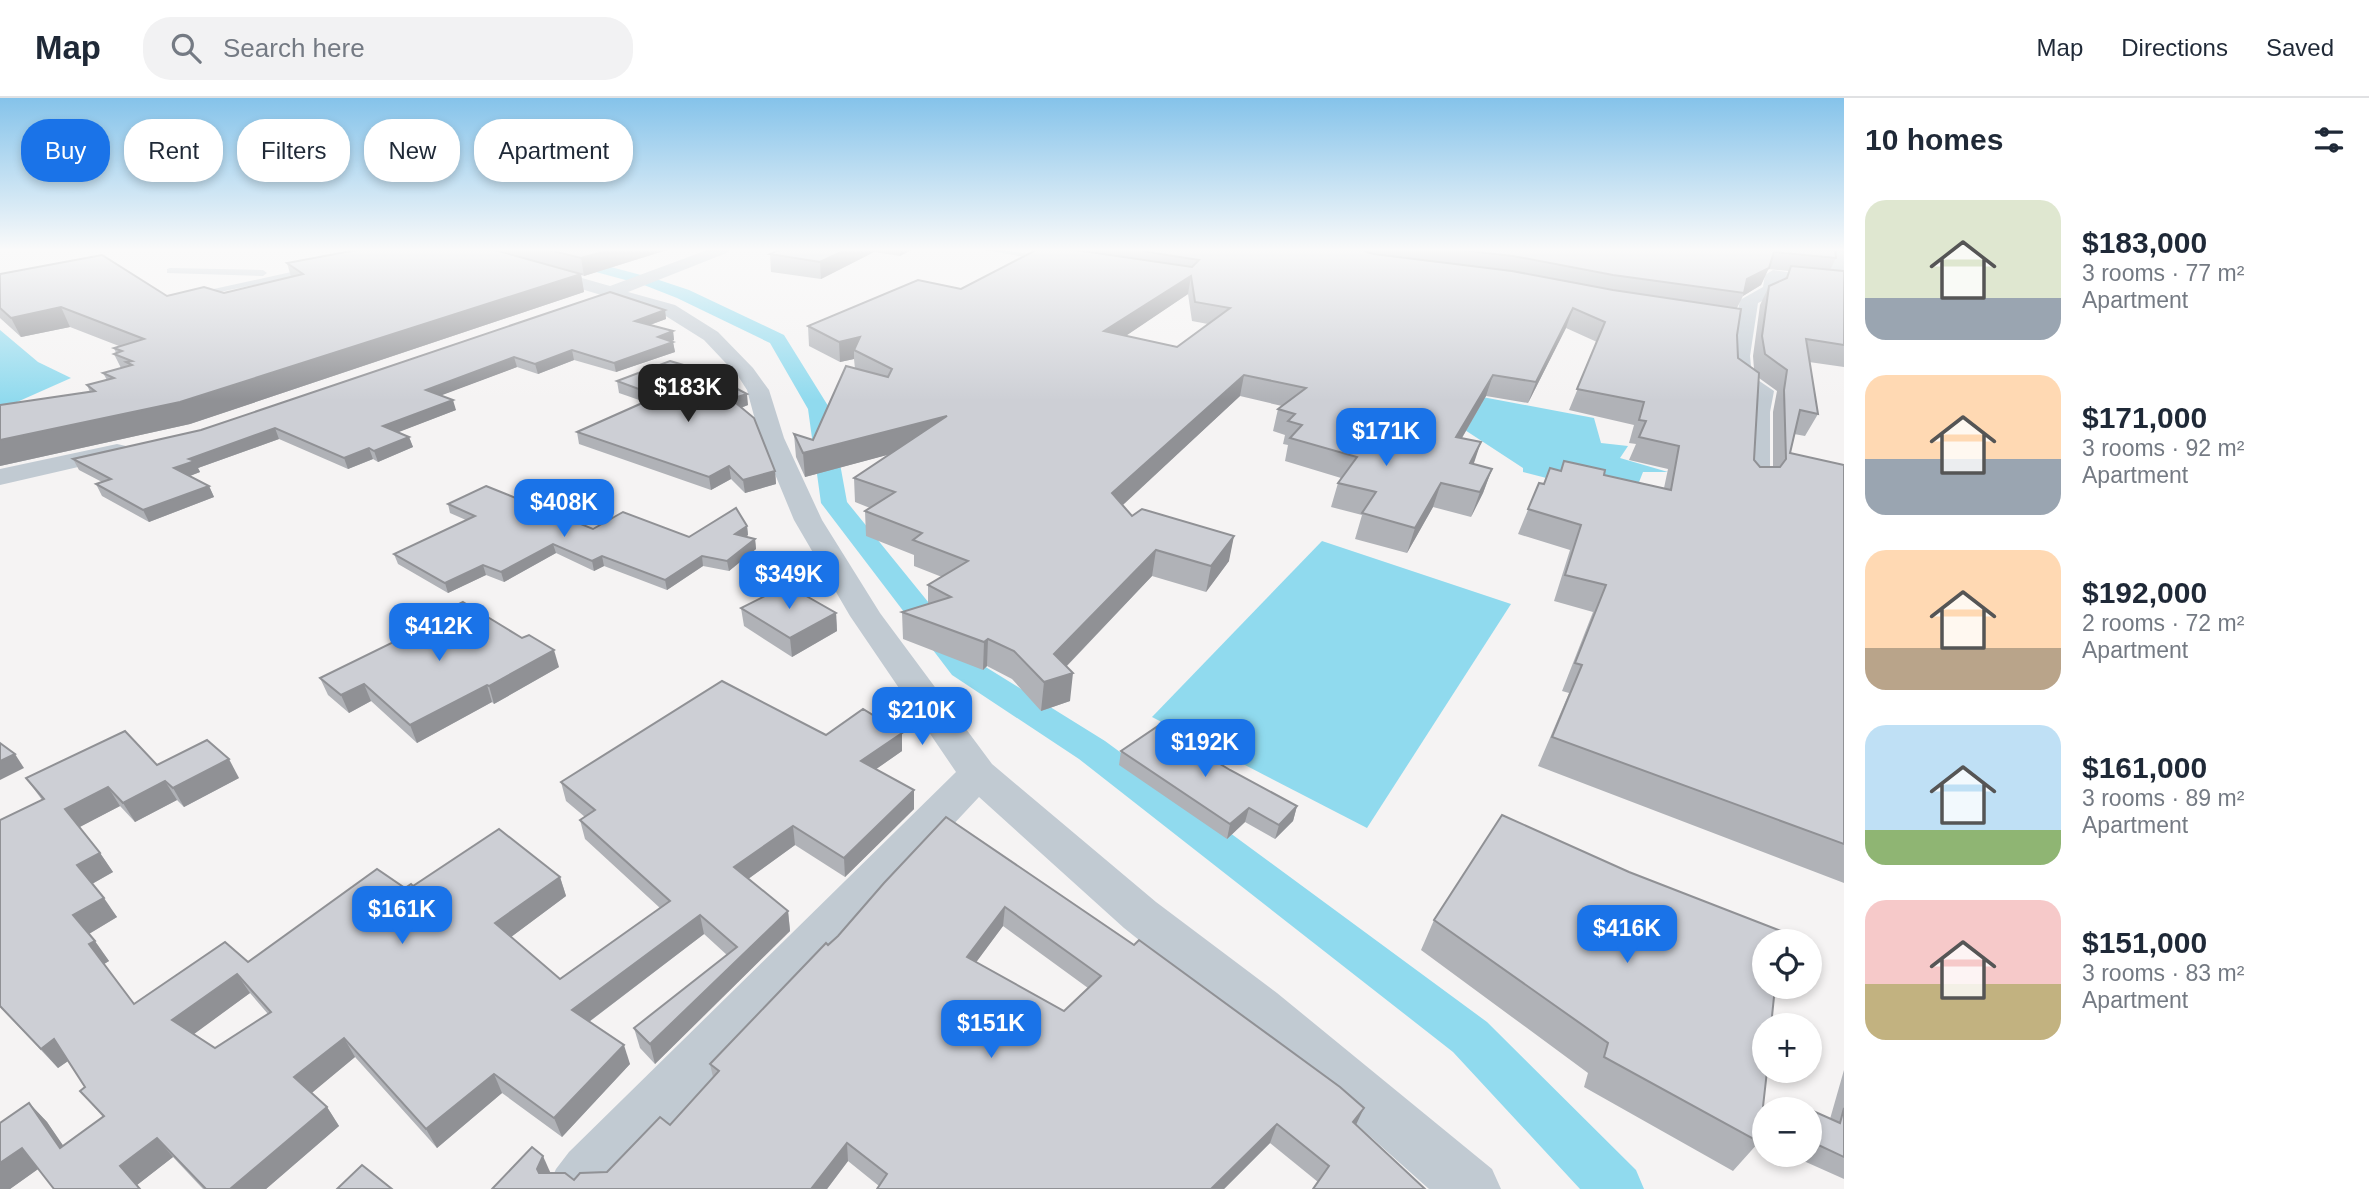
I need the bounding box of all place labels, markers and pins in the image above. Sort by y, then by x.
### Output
pin: $183K [639,364,737,424]
pin: $171K [1337,408,1435,468]
pin: $408K [515,480,613,539]
pin: $349K [740,552,838,611]
pin: $412K [390,603,488,663]
pin: $210K [873,688,971,747]
pin: $192K [1156,720,1254,779]
pin: $161K [353,886,451,946]
pin: $416K [1578,906,1676,965]
pin: $151K [942,1000,1040,1060]

